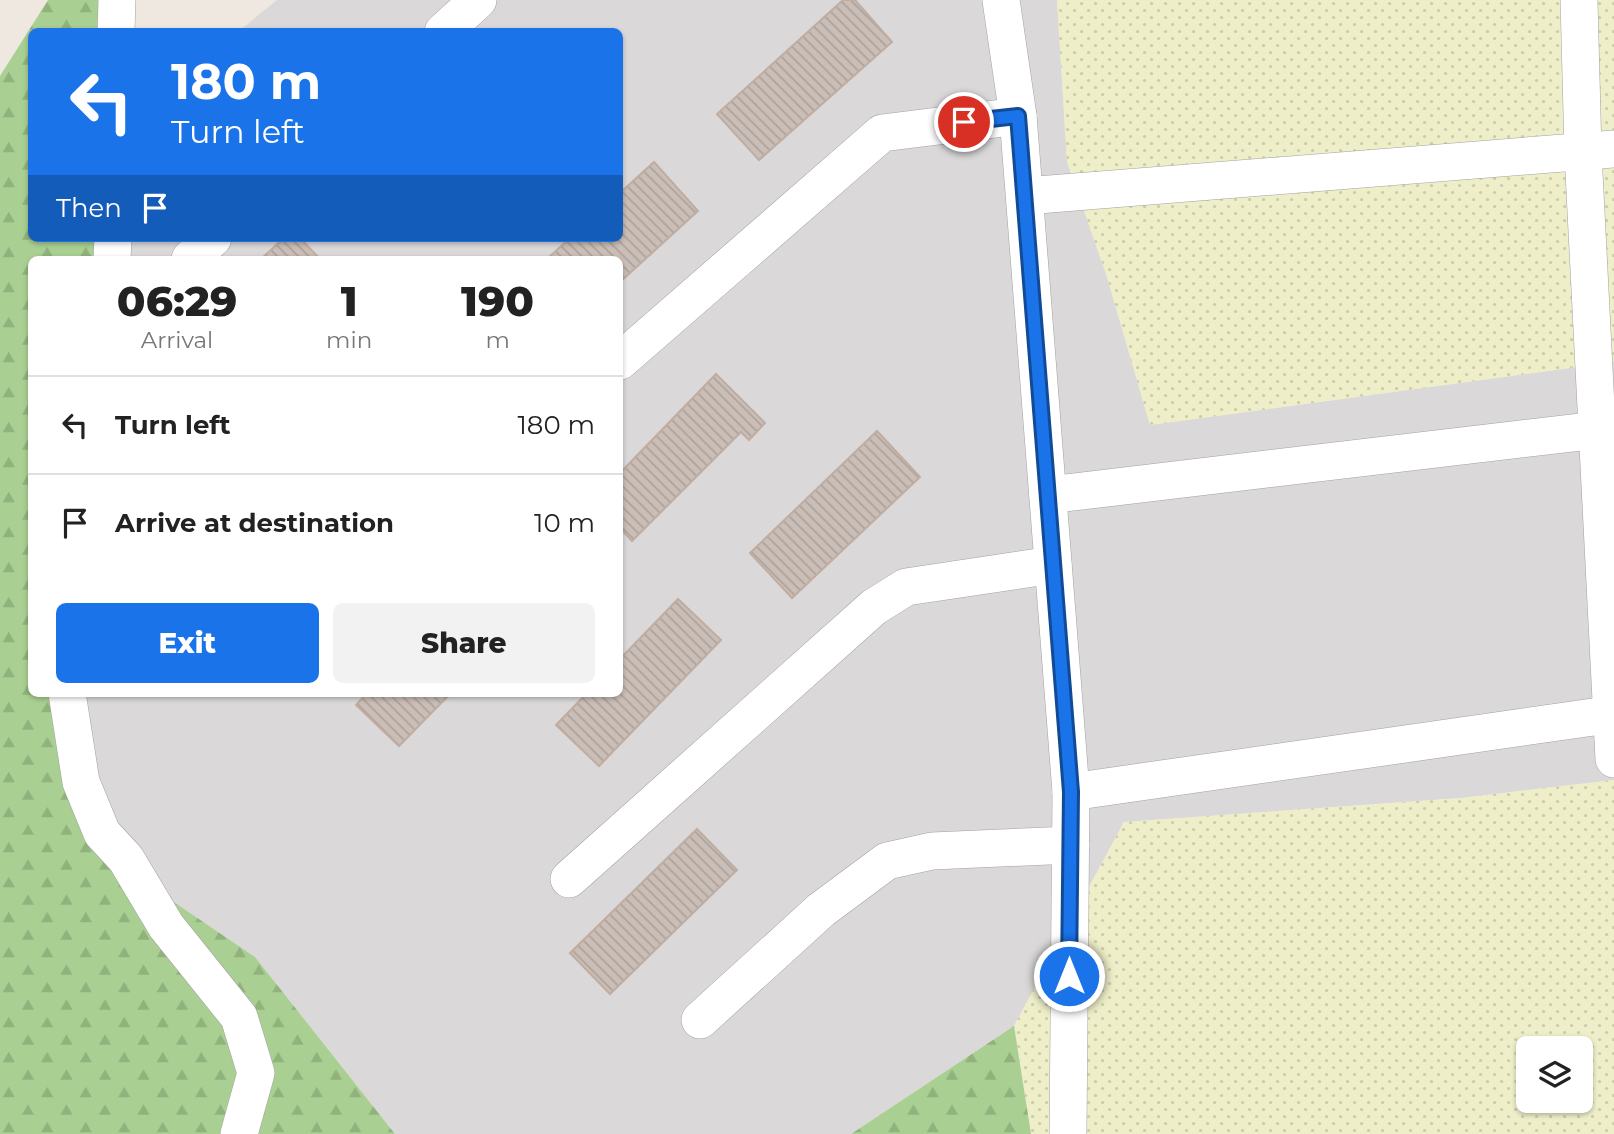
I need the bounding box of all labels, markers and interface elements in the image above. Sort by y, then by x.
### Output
text: 180 m [171,52,321,111]
icon: left [56,56,147,147]
pin [934,92,994,152]
icon: arrive [945,103,983,141]
text: Turn left [171,112,305,151]
icon: arrive [136,189,174,227]
text: Then [56,192,122,224]
text: 06:29 [117,275,237,327]
text: 1 [341,275,358,327]
text: 190 [461,275,534,327]
text: Arrival [141,326,213,354]
text: min [326,326,372,354]
text: m [485,326,510,354]
icon: left [56,406,94,444]
text: Turn left [115,409,231,441]
text: 180 m [517,409,595,441]
icon: arrive [56,504,94,542]
text: Arrive at destination [115,507,394,539]
text: 10 m [534,507,595,539]
button: Exit [56,603,319,683]
button: Share [333,603,595,683]
position arrow [1032,939,1106,1013]
map controls [1516,1036,1593,1113]
button: layers [1516,1036,1593,1113]

